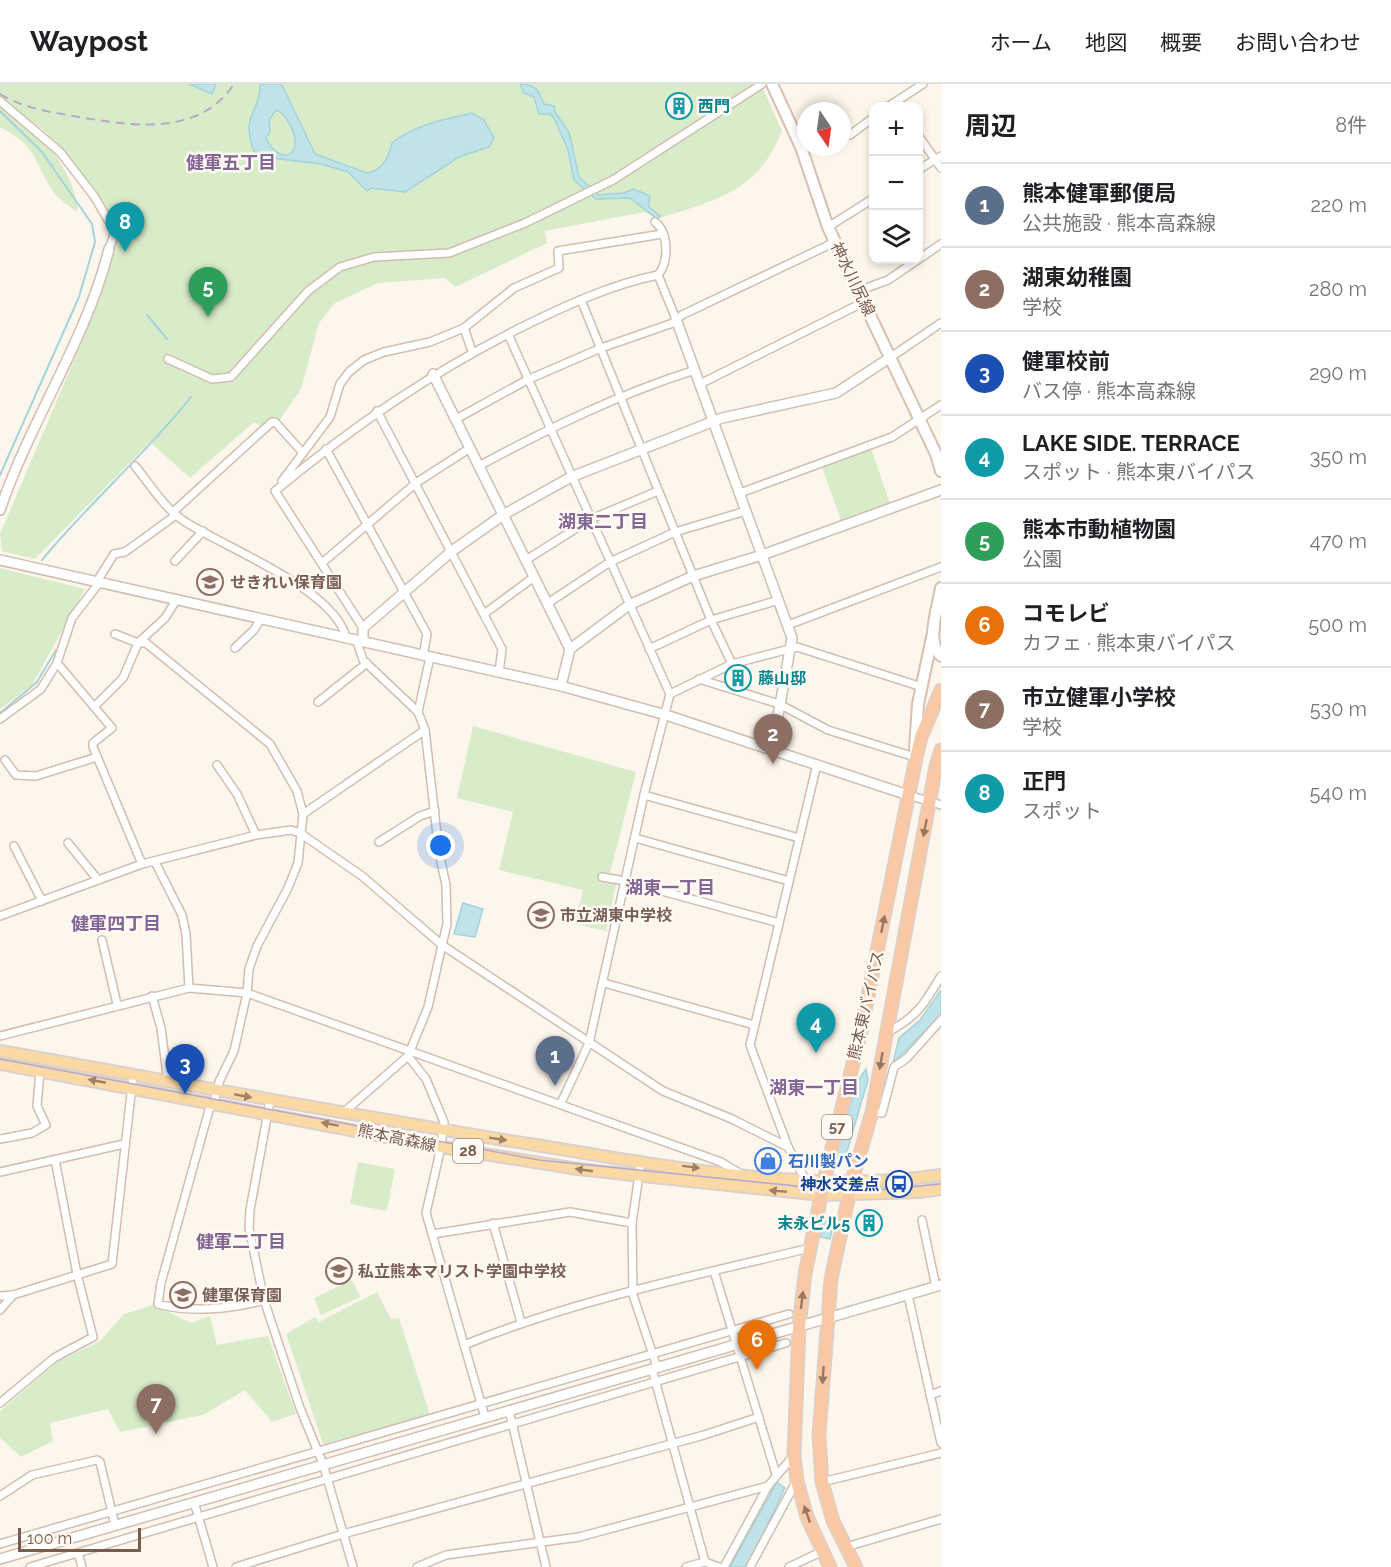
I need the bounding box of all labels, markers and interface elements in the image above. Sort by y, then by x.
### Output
text: Waypost [30,25,148,58]
text: ホーム [990,30,1052,55]
text: 地図 [1085,30,1127,55]
text: 概要 [1160,30,1202,55]
text: お問い合わせ [1235,30,1361,55]
building icon: 西門 [664,91,694,121]
place label: 西門 [698,97,730,116]
north arrow [797,102,851,156]
map controls [869,102,923,264]
button: + [869,102,923,156]
text: 周辺 [965,111,1017,141]
text: 8件 [1335,113,1367,137]
district label: 健軍五丁目 [186,152,276,173]
button: − [869,156,923,210]
text: 熊本健軍郵便局 [1022,180,1176,206]
text: 1 [980,193,989,217]
text: 220 m [1310,193,1367,217]
pin: 8 [106,202,144,252]
button: layers [869,210,923,264]
text: 公共施設 · 熊本高森線 [1022,211,1216,235]
street label: 神水川尻線 [827,239,879,319]
text: 湖東幼稚園 [1022,264,1132,290]
pin: 5 [188,268,228,317]
text: 2 [979,277,990,301]
text: 280 m [1309,277,1367,301]
text: 学校 [1022,295,1062,319]
text: 健軍校前 [1022,348,1110,374]
text: 3 [979,361,990,385]
text: 290 m [1309,361,1367,385]
text: バス停 · 熊本高森線 [1022,379,1196,403]
text: LAKE SIDE. TERRACE [1022,430,1240,456]
text: 4 [979,445,990,469]
text: 350 m [1310,445,1367,469]
text: スポット · 熊本東バイパス [1022,460,1256,484]
district label: 湖東二丁目 [558,511,648,532]
text: 熊本市動植物園 [1022,516,1176,542]
text: 5 [979,529,990,553]
text: 470 m [1310,529,1367,553]
text: 公園 [1022,547,1062,571]
school or university icon: せきれい保育園 [195,567,225,597]
place label: せきれい保育園 [230,573,342,592]
text: コモレビ [1022,600,1110,626]
text: 6 [978,613,991,637]
text: 500 m [1308,613,1367,637]
text: カフェ · 熊本東バイパス [1022,631,1236,655]
building icon: 藤山邸 [723,663,753,693]
place label: 藤山邸 [758,669,806,688]
text: 市立健軍小学校 [1022,684,1176,710]
text: 7 [979,697,990,721]
text: 530 m [1310,697,1367,721]
pin: 2 [754,714,792,764]
text: 学校 [1022,715,1062,739]
text: 正門 [1022,768,1066,794]
text: 8 [978,781,991,805]
text: 540 m [1309,781,1367,805]
text: スポット [1022,799,1102,823]
one-way arrow [920,818,929,837]
your location [426,831,455,860]
district label: 湖東一丁目 [625,877,715,898]
school or university icon: 市立湖東中学校 [526,900,556,930]
place label: 市立湖東中学校 [560,906,672,925]
district label: 健軍四丁目 [71,913,161,934]
one-way arrow [879,915,888,934]
street label: 熊本東バイパス [844,948,888,1062]
pin: 4 [796,1004,836,1053]
pin: 1 [536,1036,574,1086]
pin: 3 [166,1044,204,1094]
one-way arrow [876,1051,885,1070]
one-way arrow [88,1076,107,1085]
district label: 湖東一丁目 [769,1077,859,1098]
one-way arrow [234,1092,253,1101]
road number: 57 [822,1115,852,1139]
one-way arrow [321,1119,340,1128]
street label: 熊本高森線 [356,1120,438,1156]
one-way arrow [488,1135,507,1144]
road number: 28 [453,1139,483,1163]
shop icon: 石川製パン [753,1146,783,1176]
place label: 石川製パン [788,1152,869,1171]
one-way arrow [681,1163,700,1172]
one-way arrow [575,1165,594,1174]
bus stop icon: 神水交差点 [884,1169,914,1199]
place label: 神水交差点 [800,1175,880,1194]
one-way arrow [769,1186,788,1196]
building icon: 末永ビル5 [854,1208,884,1238]
place label: 末永ビル5 [777,1214,850,1233]
district label: 健軍二丁目 [196,1231,286,1252]
school or university icon: 私立熊本マリスト学園中学校 [324,1256,354,1286]
place label: 私立熊本マリスト学園中学校 [358,1262,566,1281]
school or university icon: 健軍保育園 [168,1280,198,1310]
place label: 健軍保育園 [202,1286,282,1305]
one-way arrow [797,1290,807,1309]
pin: 6 [738,1320,777,1370]
one-way arrow [819,1366,828,1385]
pin: 7 [136,1384,176,1434]
one-way arrow [801,1505,811,1523]
scale bar [18,1525,141,1552]
text: 100 m [27,1529,72,1548]

